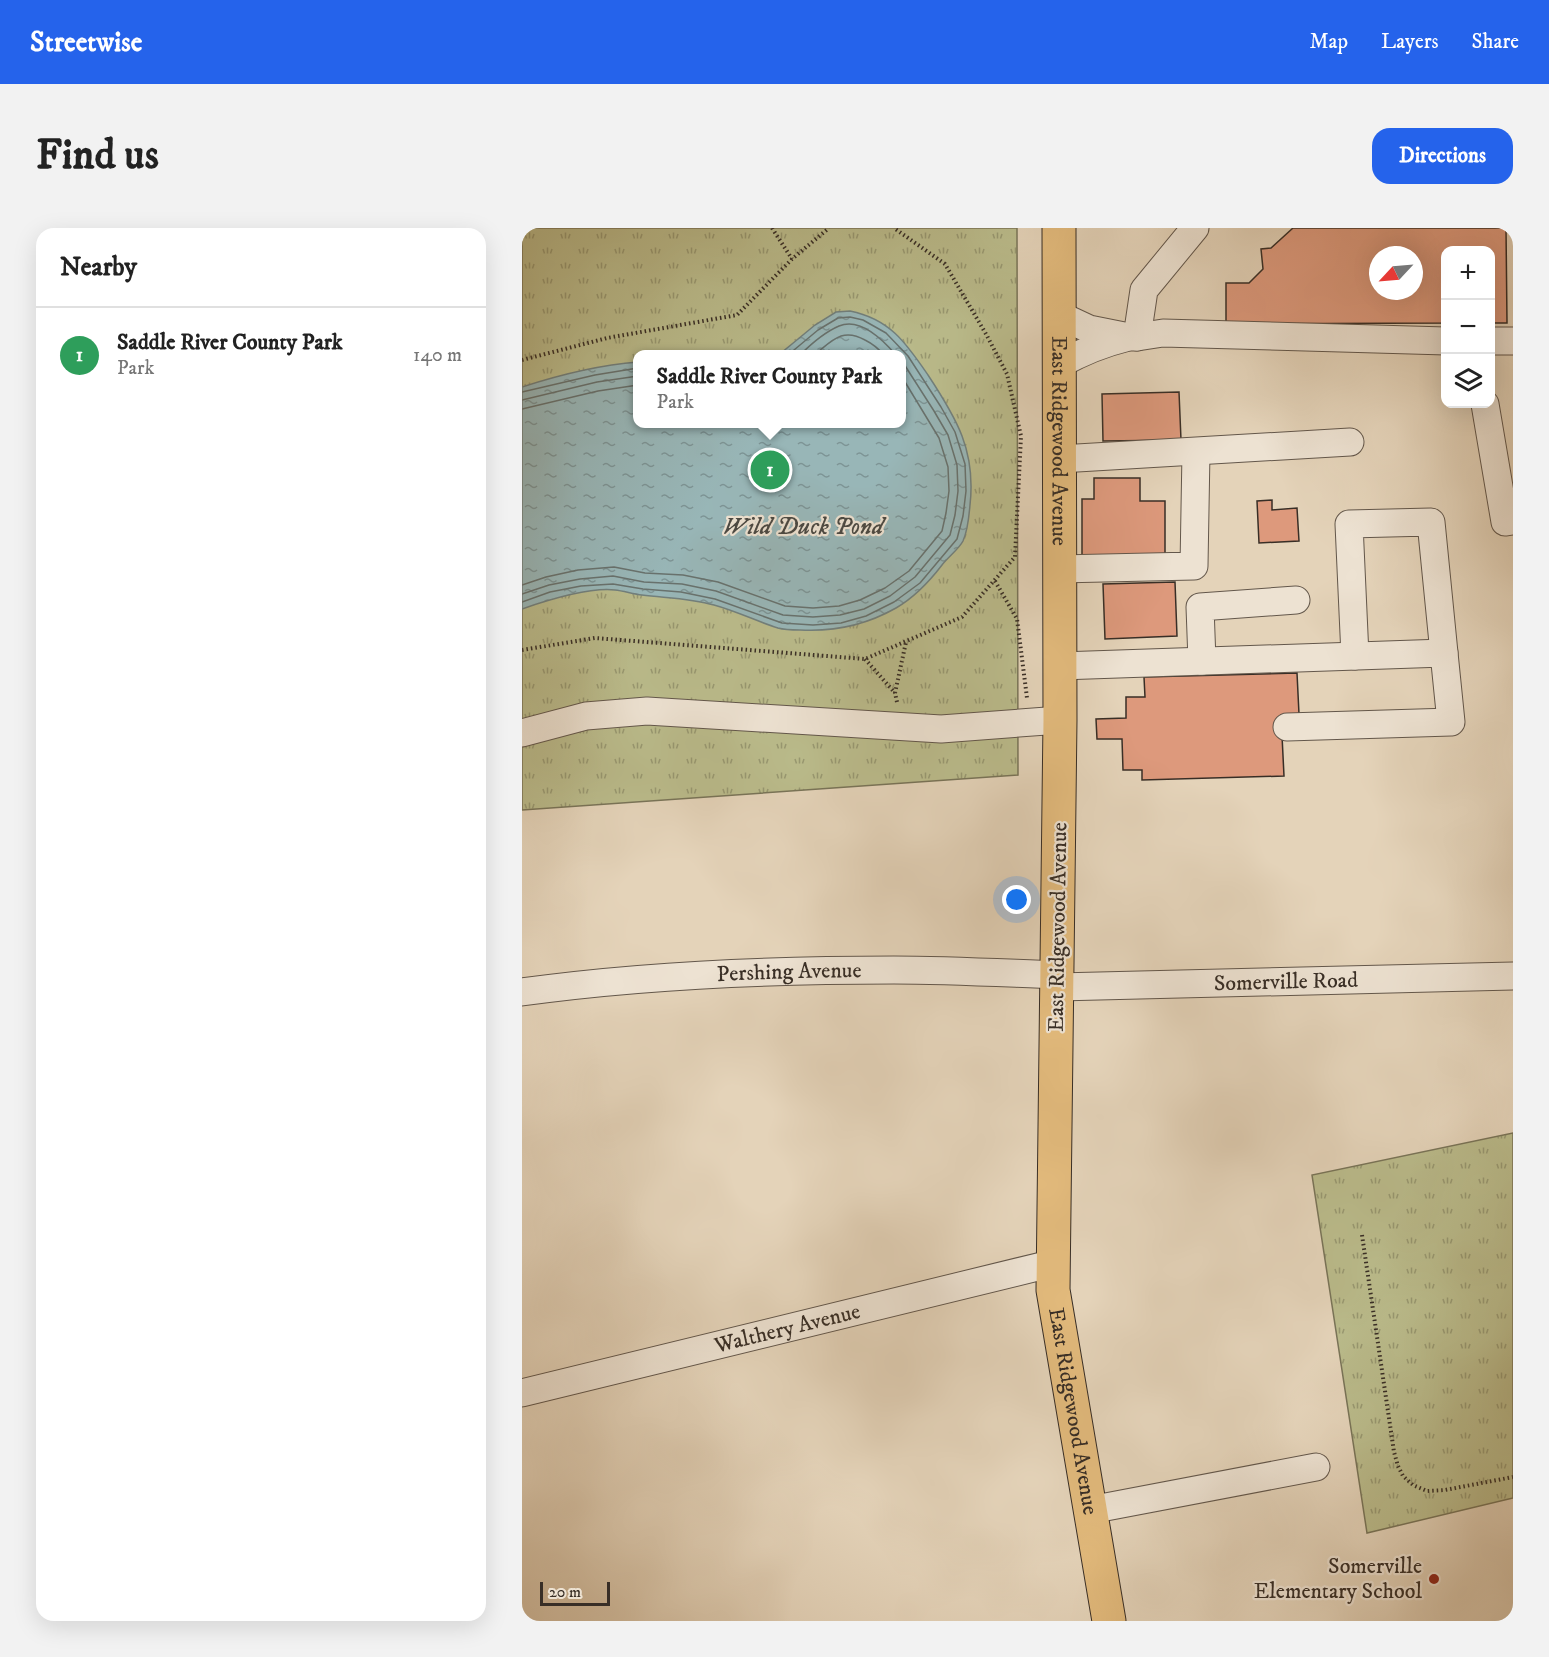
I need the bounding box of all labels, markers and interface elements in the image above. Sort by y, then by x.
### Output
text: Streetwise [30,25,142,60]
text: Map [1309,29,1348,55]
text: Layers [1381,29,1439,55]
text: Share [1472,29,1519,55]
button: Directions [1372,128,1513,184]
text: Find us [36,130,159,182]
north arrow [1369,246,1423,300]
map controls [1441,246,1495,408]
button: + [1441,246,1495,300]
text: Nearby [60,251,137,284]
button: − [1441,300,1495,354]
text: Saddle River County Park [117,329,343,356]
street label: East Ridgewood Avenue [1046,336,1073,546]
text: 1 [76,343,83,368]
text: 140 m [413,343,462,368]
popup [633,350,906,428]
button: layers [1441,354,1495,408]
text: Park [117,356,154,381]
text: Saddle River County Park [657,363,882,390]
text: Park [657,390,694,415]
pin: 1 [750,448,790,492]
water label: Wild Duck Pond [723,512,887,542]
street label: East Ridgewood Avenue [1043,822,1073,1032]
your location [1002,885,1031,914]
street label: Pershing Avenue [716,957,862,988]
street label: Somerville Road [1213,966,1358,997]
street label: Walthery Avenue [711,1297,863,1359]
street label: East Ridgewood Avenue [1043,1306,1104,1517]
place label: Somerville Elementary School [1254,1553,1422,1605]
marker: Somerville Elementary School [1427,1572,1441,1586]
scale bar [540,1579,610,1606]
text: 20 m [549,1582,581,1602]

